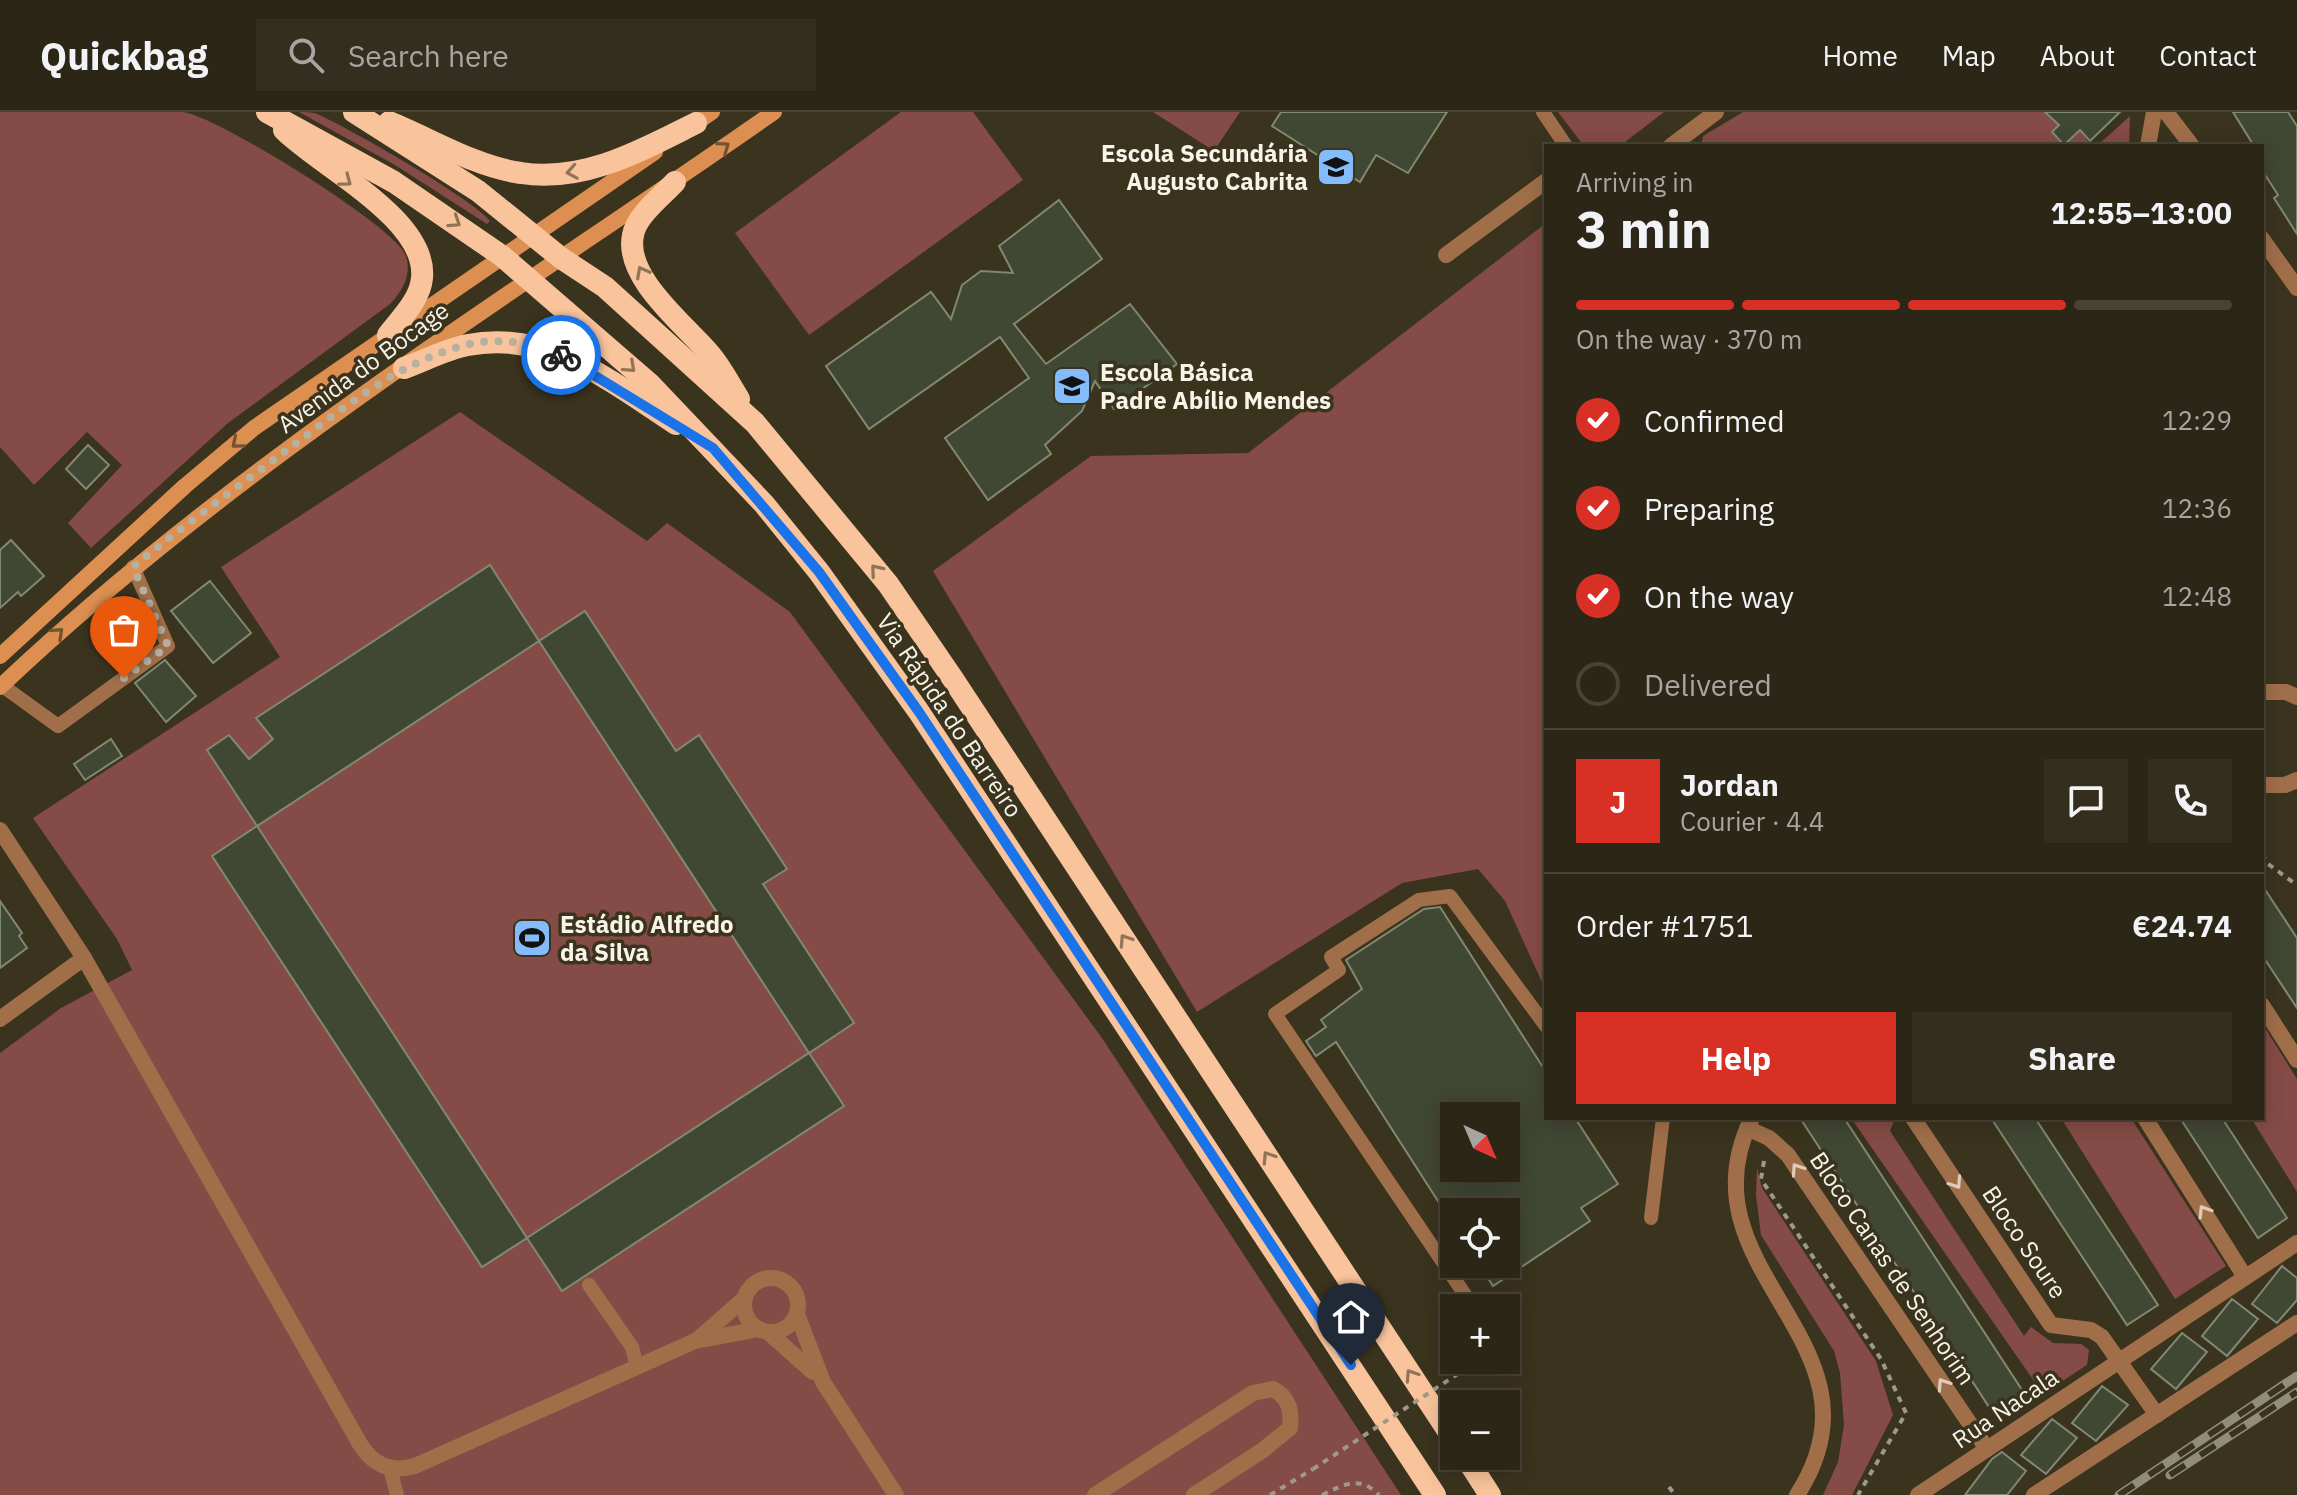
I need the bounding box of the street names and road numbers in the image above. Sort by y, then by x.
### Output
street label: Avenida do Bocage [271,294,455,440]
street label: Via Rápida do Barreiro [870,607,1030,823]
street label: Bloco Canas de Senhorim [1803,1145,1983,1391]
street label: Bloco Soure [1976,1179,2074,1305]
street label: Rua Nacala [1946,1361,2064,1455]

